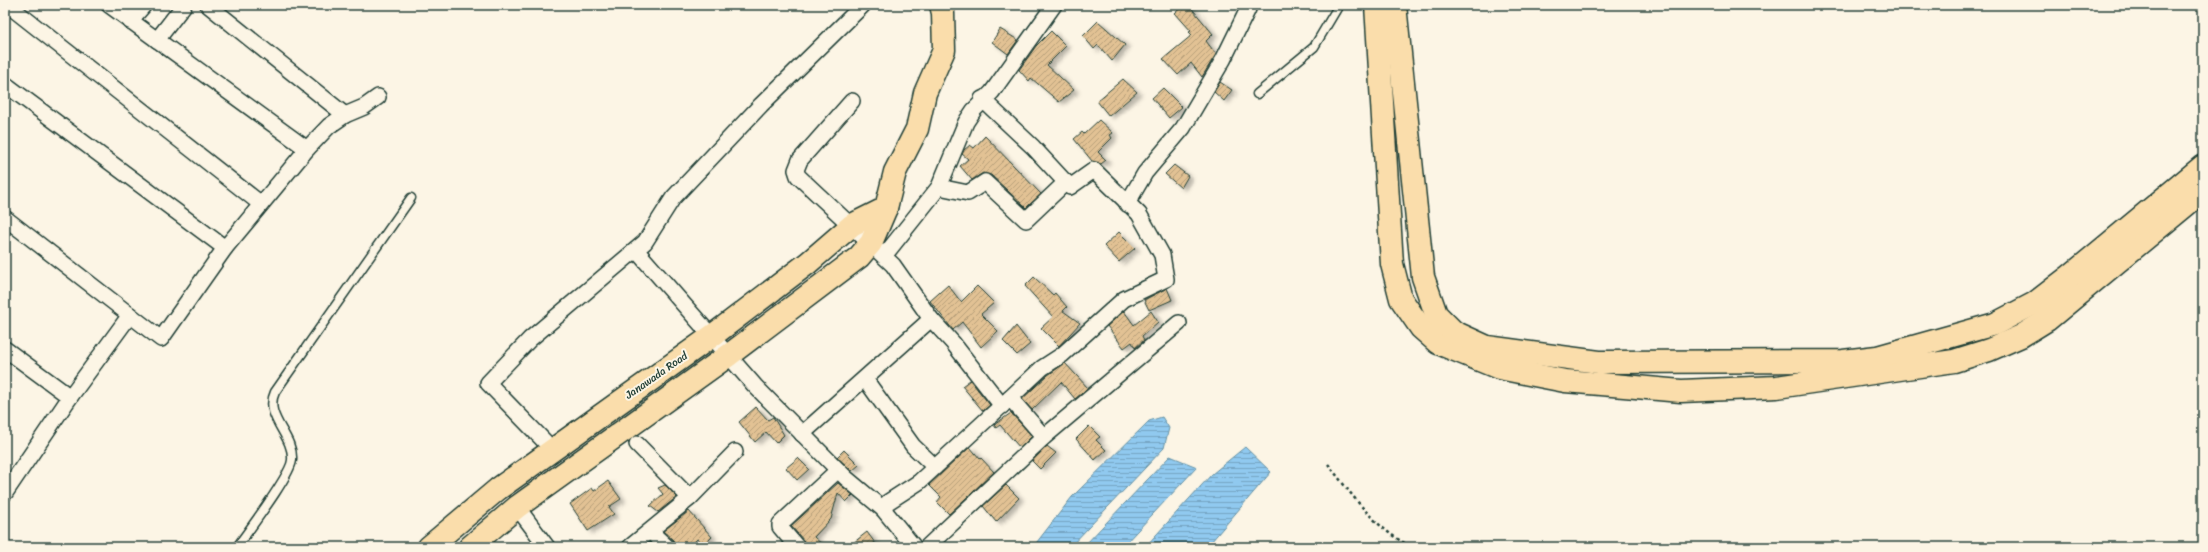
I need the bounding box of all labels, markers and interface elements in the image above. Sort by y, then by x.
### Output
street label: Janawada Road [620,346,693,405]

